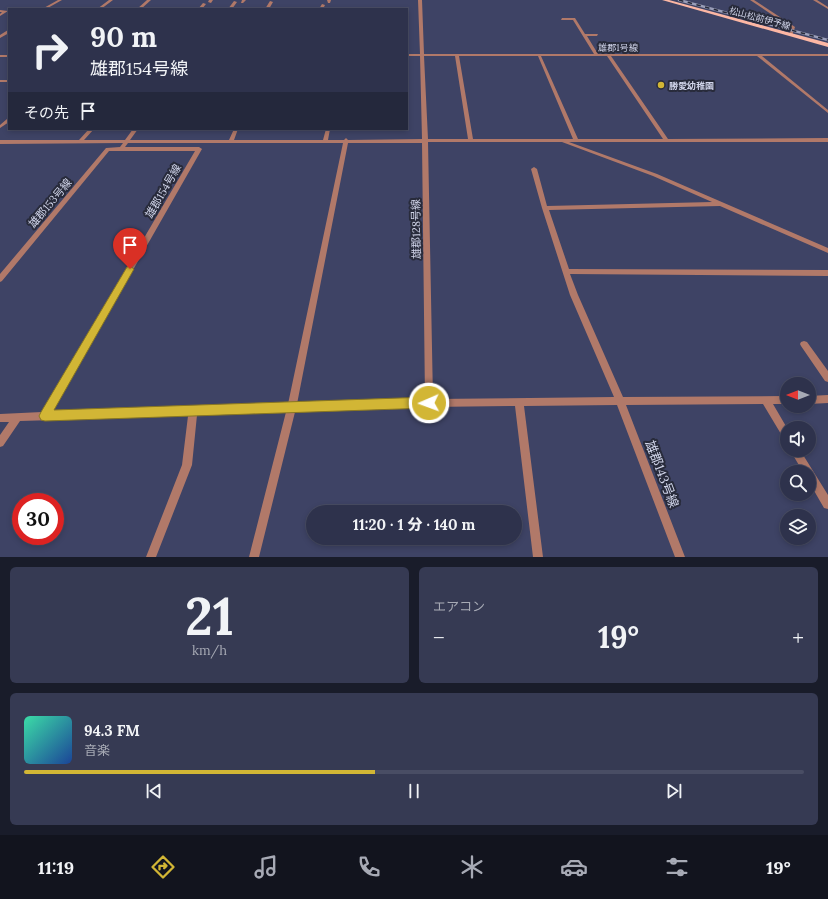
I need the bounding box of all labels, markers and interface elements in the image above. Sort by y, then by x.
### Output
street label: 松山松前伊予線 [728,5,793,32]
text: 90 m [90,19,157,55]
icon: right [24,24,76,76]
street label: 雄郡1号線 [597,42,639,53]
text: 雄郡154号線 [90,57,188,80]
marker: 勝愛幼稚園 [656,80,666,90]
place label: 勝愛幼稚園 [669,80,714,91]
icon: arrive [77,100,99,122]
text: その先 [24,103,69,122]
street label: 雄郡154号線 [142,162,184,220]
street label: 雄郡153号線 [25,175,75,231]
street label: 雄郡128号線 [408,199,424,259]
pin [113,228,147,269]
icon: arrive [119,234,141,256]
north arrow [780,377,816,413]
map controls [780,377,816,545]
position arrow [408,382,450,424]
button: sound [780,421,816,457]
street label: 雄郡143号線 [641,438,683,510]
button: search [780,465,816,501]
speed limit sign: 30 [12,493,64,545]
button: layers [780,509,816,545]
text: 11:20 · 1 分 · 140 m [353,515,475,534]
text: 21 [185,583,234,649]
text: エアコン [433,598,485,615]
text: 19° [598,618,639,656]
text: − [433,623,445,651]
text: + [792,623,804,651]
text: km/h [192,642,227,659]
text: 94.3 FM [84,721,140,740]
text: 音楽 [84,742,110,759]
icon: previous [143,780,165,802]
icon: pause [403,780,425,802]
icon: next [663,780,685,802]
icon: directions [149,853,177,881]
icon: music [252,853,280,881]
icon: phone [355,853,383,881]
icon: climate [458,853,486,881]
icon: car [560,853,588,881]
icon: filters [663,853,691,881]
text: 11:19 [37,856,74,879]
text: 19° [766,856,791,879]

